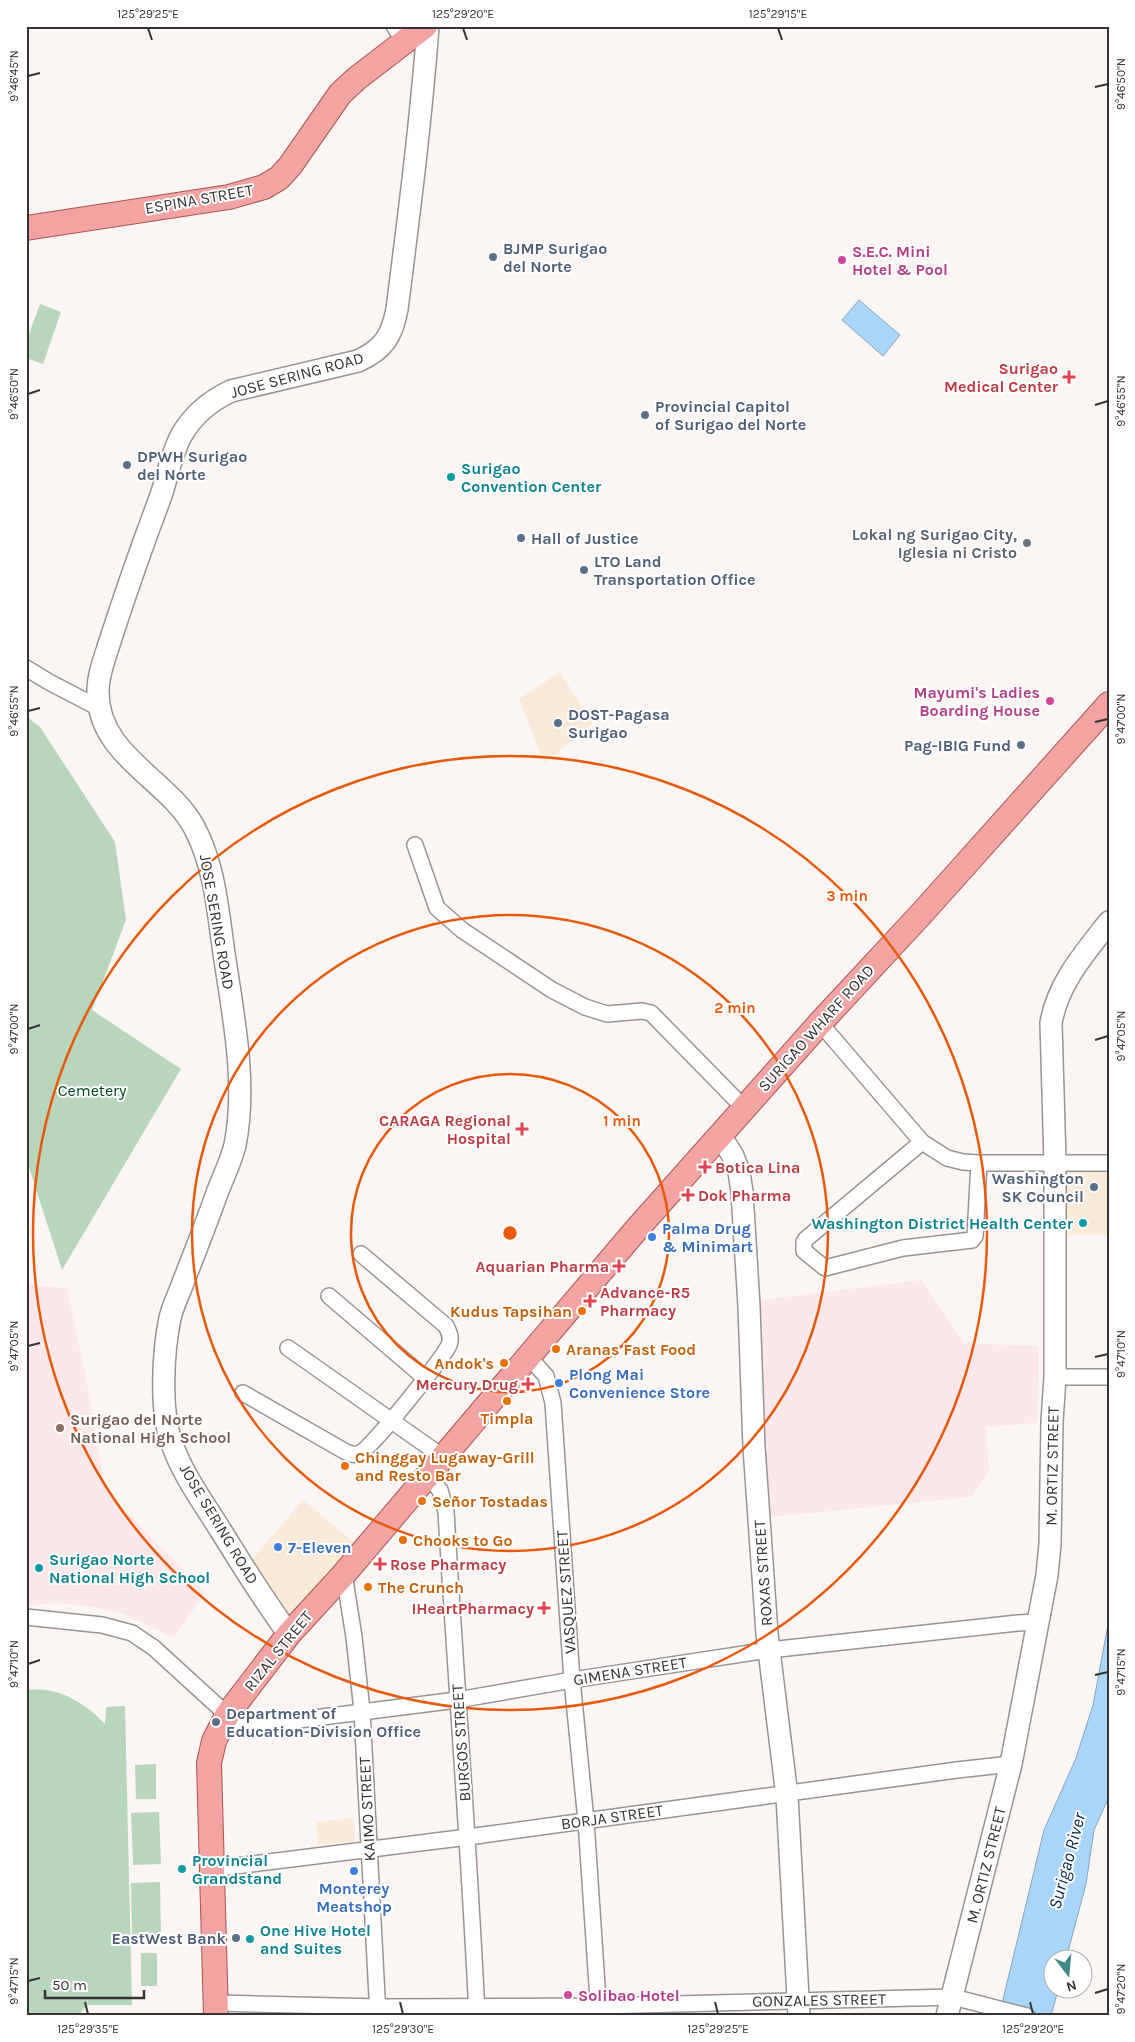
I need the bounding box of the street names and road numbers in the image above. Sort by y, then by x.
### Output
street label: ESPINA STREET [143,180,255,218]
street label: JOSE SERING ROAD [228,348,366,402]
street label: JOSE SERING ROAD [196,853,238,991]
street label: SURIGAO WHARF ROAD [754,961,878,1095]
street label: M. ORTIZ STREET [1041,1406,1063,1526]
street label: JOSE SERING ROAD [176,1460,262,1588]
street label: ROXAS STREET [750,1519,776,1627]
street label: VASQUEZ STREET [552,1530,580,1654]
street label: RIZAL STREET [240,1607,316,1695]
street label: GIMENA STREET [572,1653,688,1689]
street label: BURGOS STREET [447,1684,475,1802]
street label: KAIMO STREET [355,1756,379,1862]
street label: BORJA STREET [560,1800,664,1834]
street label: M. ORTIZ STREET [962,1805,1010,1925]
street label: GONZALES STREET [752,1989,886,2011]

